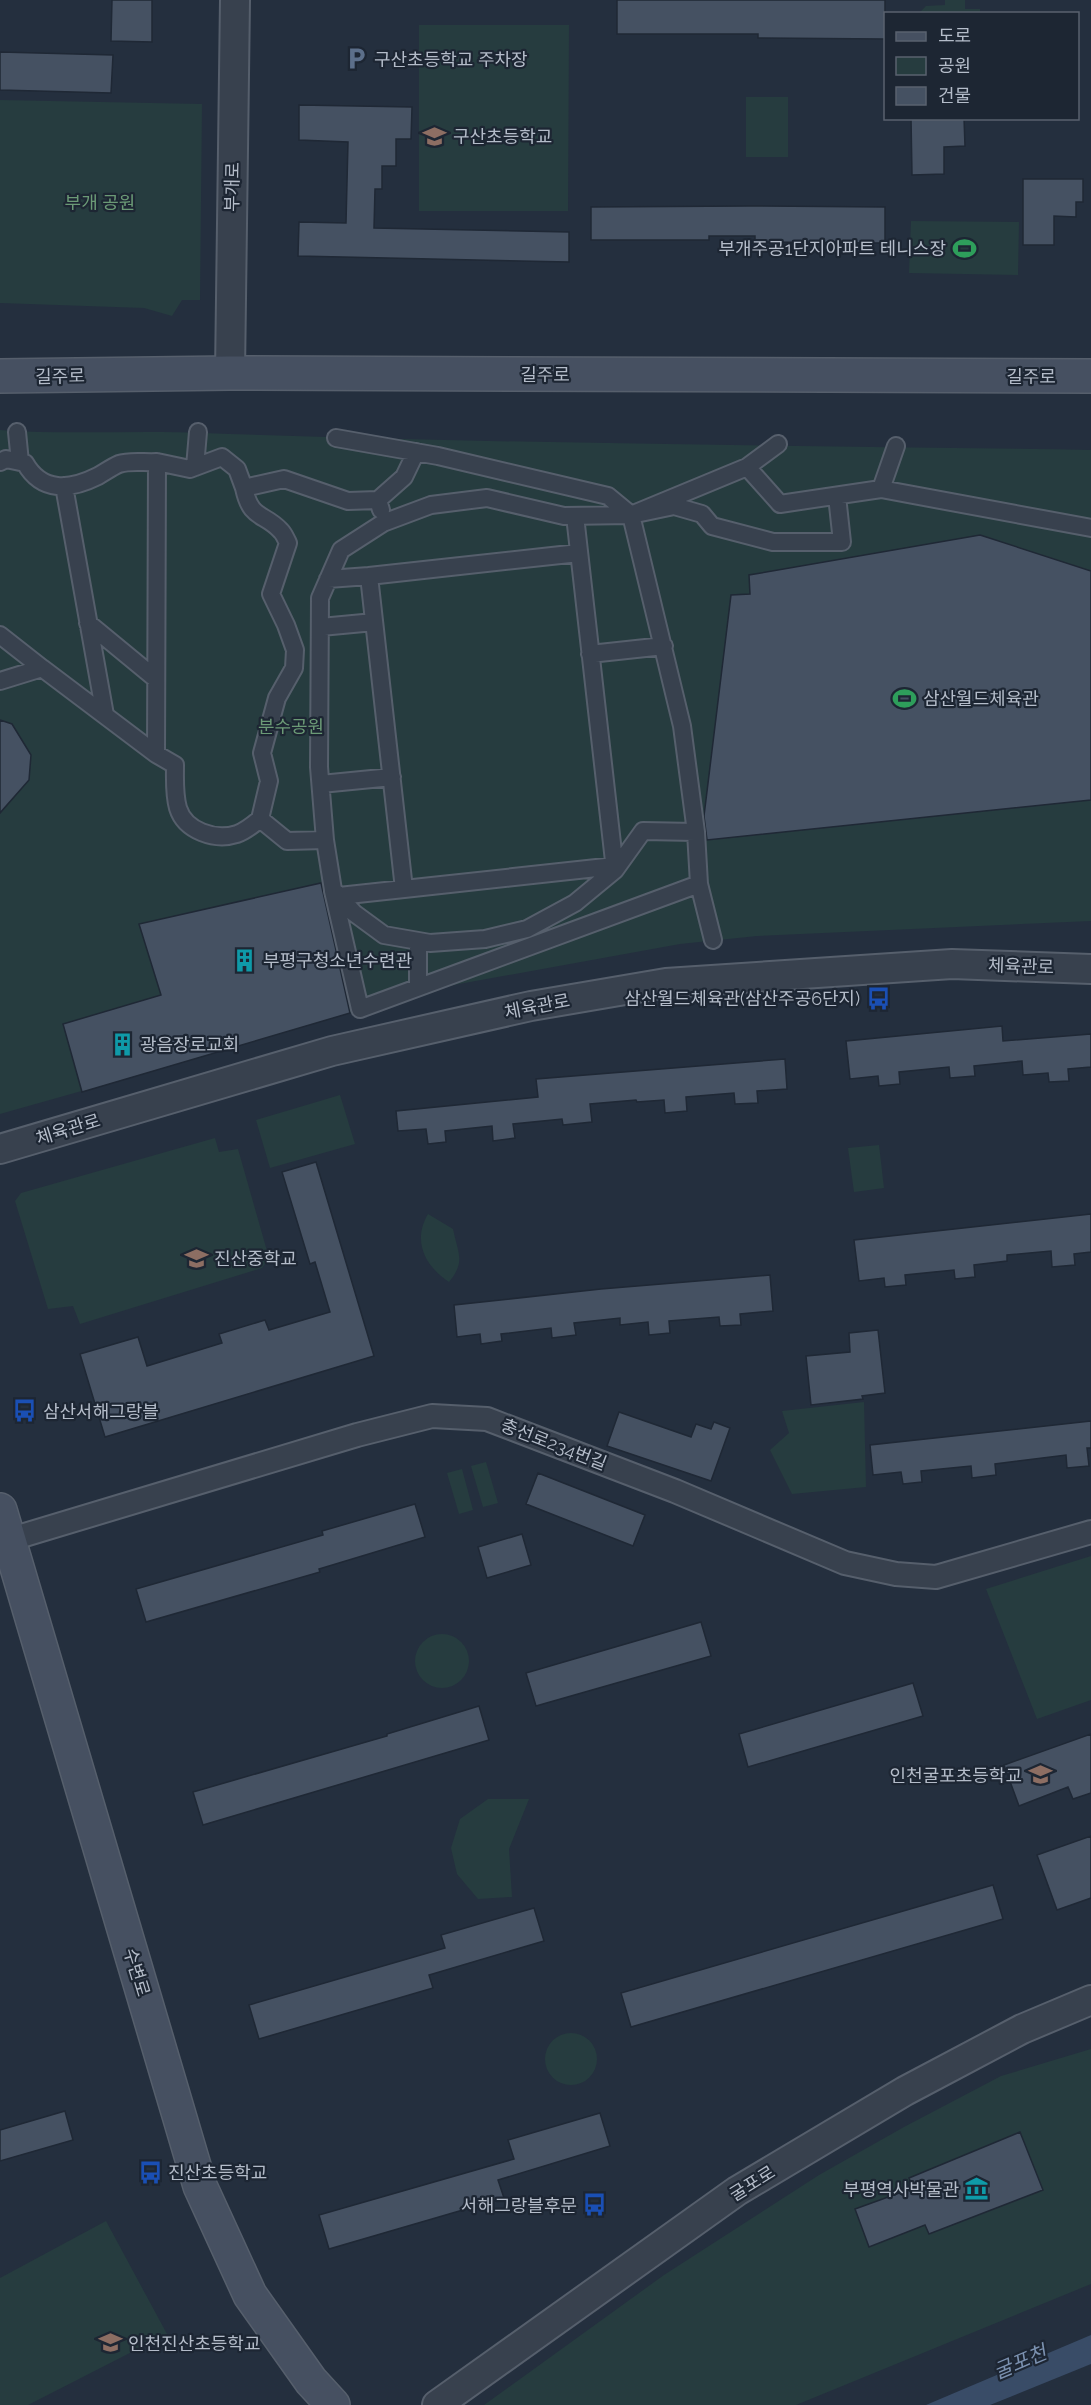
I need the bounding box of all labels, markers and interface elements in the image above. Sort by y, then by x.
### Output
legend [884,12,1079,120]
text: 도로 [938,25,971,46]
parking icon: 구산초등학교 주차장 [343,46,369,72]
place label: 구산초등학교 주차장 [374,49,528,70]
text: 공원 [938,55,971,76]
text: 건물 [938,85,971,106]
school or university icon: 구산초등학교 [422,123,448,149]
place label: 구산초등학교 [453,126,552,147]
street label: 부개로 [221,162,243,212]
park label: 부개 공원 [65,192,135,213]
sports icon: 부개주공1단지아파트 테니스장 [951,235,977,261]
place label: 부개주공1단지아파트 테니스장 [718,238,946,259]
street label: 길주로 [520,364,570,385]
street label: 길주로 [35,365,85,387]
street label: 길주로 [1006,366,1056,387]
sports icon: 삼산월드체육관 [892,685,918,711]
place label: 삼산월드체육관 [923,688,1039,709]
park label: 분수공원 [258,716,324,737]
building icon: 부평구청소년수련관 [232,947,258,973]
place label: 부평구청소년수련관 [263,950,412,971]
street label: 체육관로 [988,954,1054,978]
bus stop icon: 삼산월드체육관(삼산주공6단지) [865,985,891,1011]
place label: 삼산월드체육관(삼산주공6단지) [624,988,860,1009]
street label: 체육관로 [502,989,572,1023]
building icon: 광음장로교회 [109,1031,135,1057]
place label: 광음장로교회 [140,1034,239,1055]
street label: 체육관로 [33,1109,103,1149]
school or university icon: 진산중학교 [183,1245,209,1271]
place label: 진산중학교 [214,1248,297,1269]
bus stop icon: 삼산서해그랑블 [12,1398,38,1424]
place label: 삼산서해그랑블 [43,1401,159,1422]
street label: 충선로234번길 [498,1414,610,1474]
school or university icon: 인천굴포초등학교 [1027,1762,1053,1788]
place label: 인천굴포초등학교 [890,1765,1022,1786]
street label: 수변로 [120,1945,154,1999]
bus stop icon: 진산초등학교 [137,2159,163,2185]
street label: 굴포로 [725,2161,779,2205]
place label: 진산초등학교 [168,2162,267,2183]
museum icon: 부평역사박물관 [964,2176,990,2202]
place label: 부평역사박물관 [843,2179,959,2200]
bus stop icon: 서해그랑블후문 [582,2192,608,2218]
place label: 서해그랑블후문 [461,2195,577,2216]
school or university icon: 인천진산초등학교 [97,2330,123,2356]
place label: 인천진산초등학교 [128,2333,260,2354]
water label: 굴포천 [990,2339,1052,2384]

